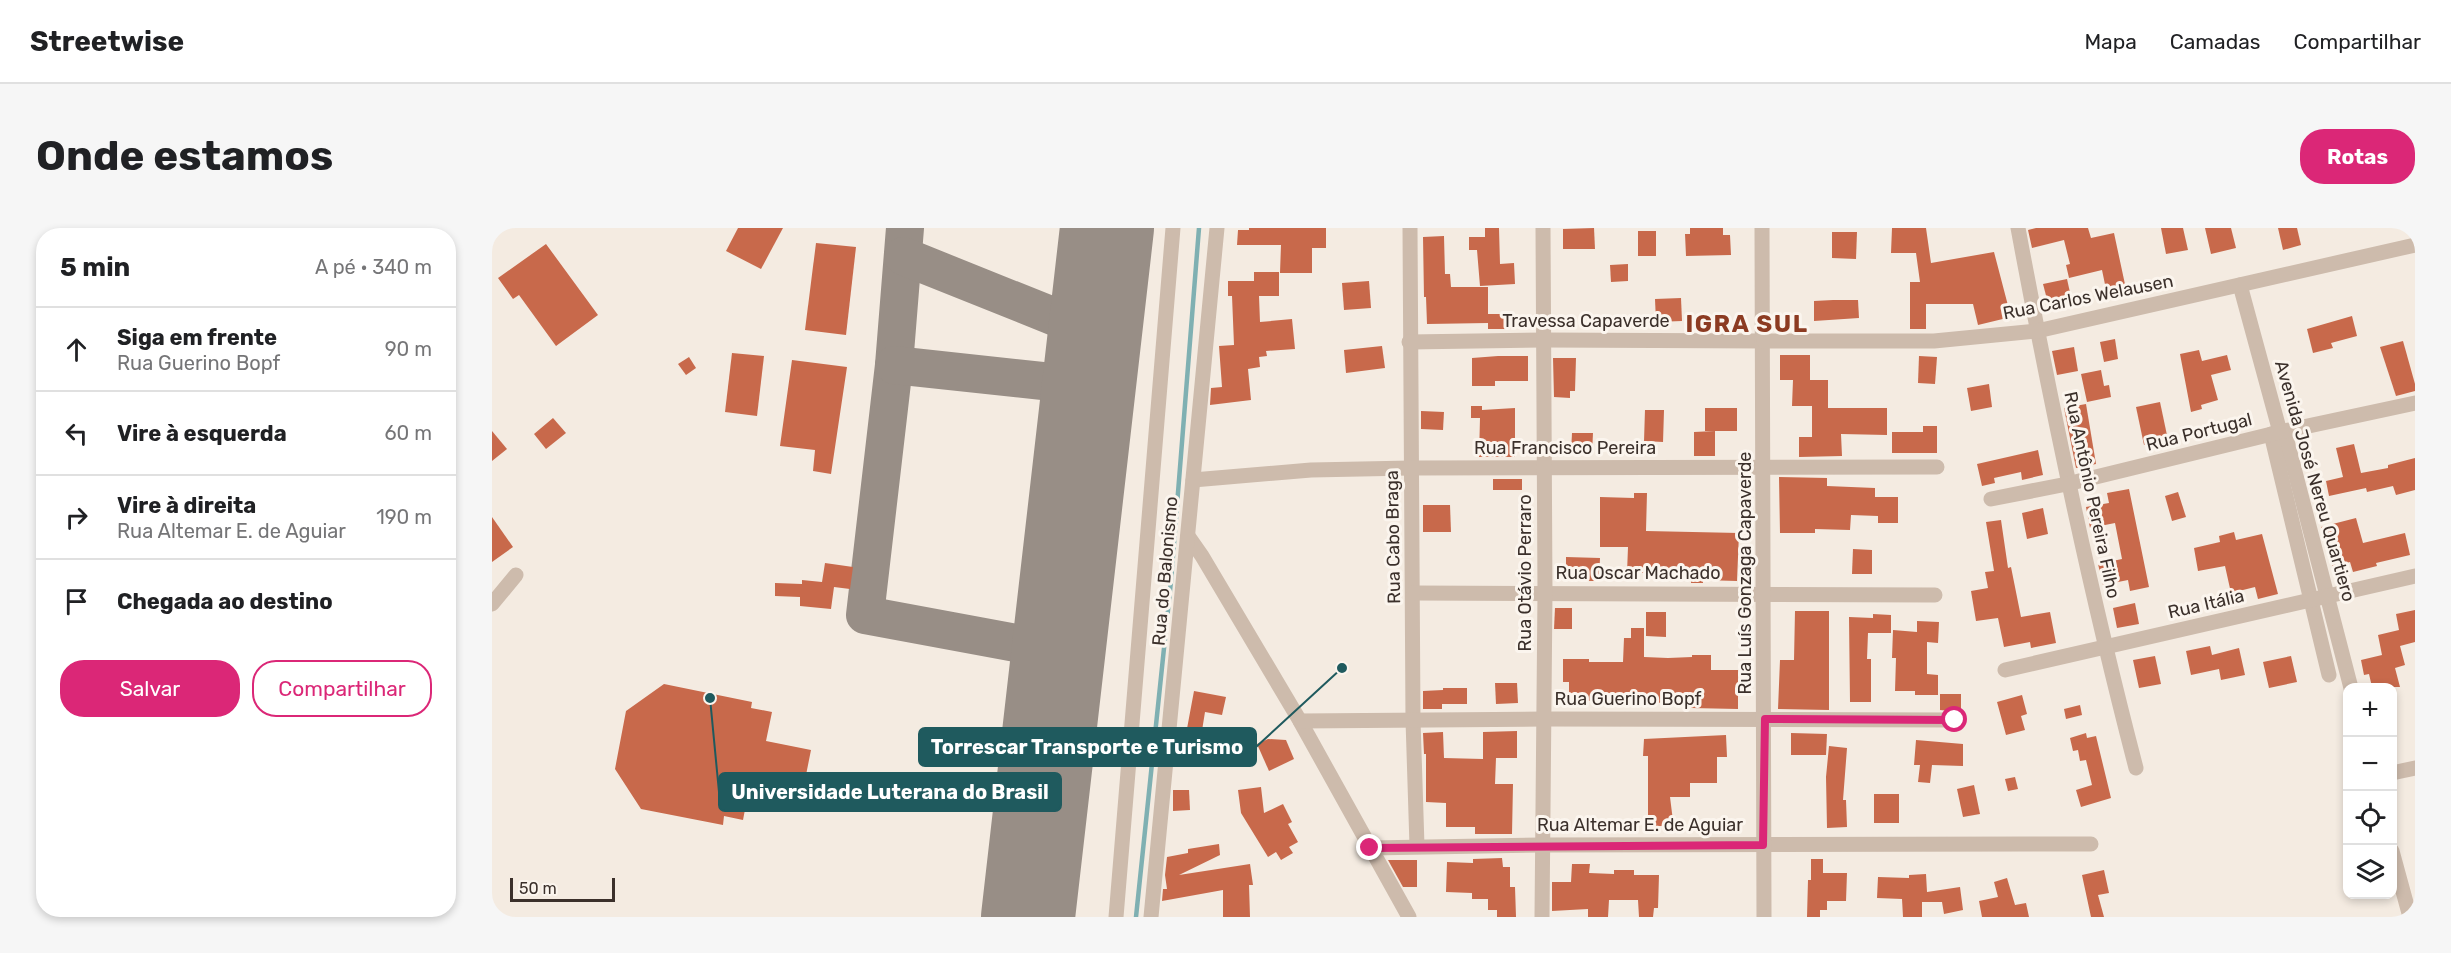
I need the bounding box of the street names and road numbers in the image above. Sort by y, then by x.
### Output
street label: Rua Carlos Welausen [2001,270,2175,324]
street label: Travessa Capaverde [1502,310,1670,332]
street label: Avenida José Nereu Quartiero [2270,358,2360,604]
street label: Rua Antônio Pereira Filho [2059,390,2125,600]
street label: Rua Portugal [2144,408,2254,456]
street label: Rua Francisco Pereira [1474,437,1656,459]
street label: Rua Luís Gonzaga Capaverde [1734,452,1756,694]
street label: Rua Cabo Braga [1381,470,1405,604]
street label: Rua do Balonismo [1148,495,1182,647]
street label: Rua Otávio Perraro [1514,495,1536,652]
street label: Rua Oscar Machado [1555,562,1721,584]
street label: Rua Itália [2166,585,2246,623]
street label: Rua Guerino Bopf [1555,688,1702,710]
street label: Rua Altemar E. de Aguiar [1537,814,1743,836]

